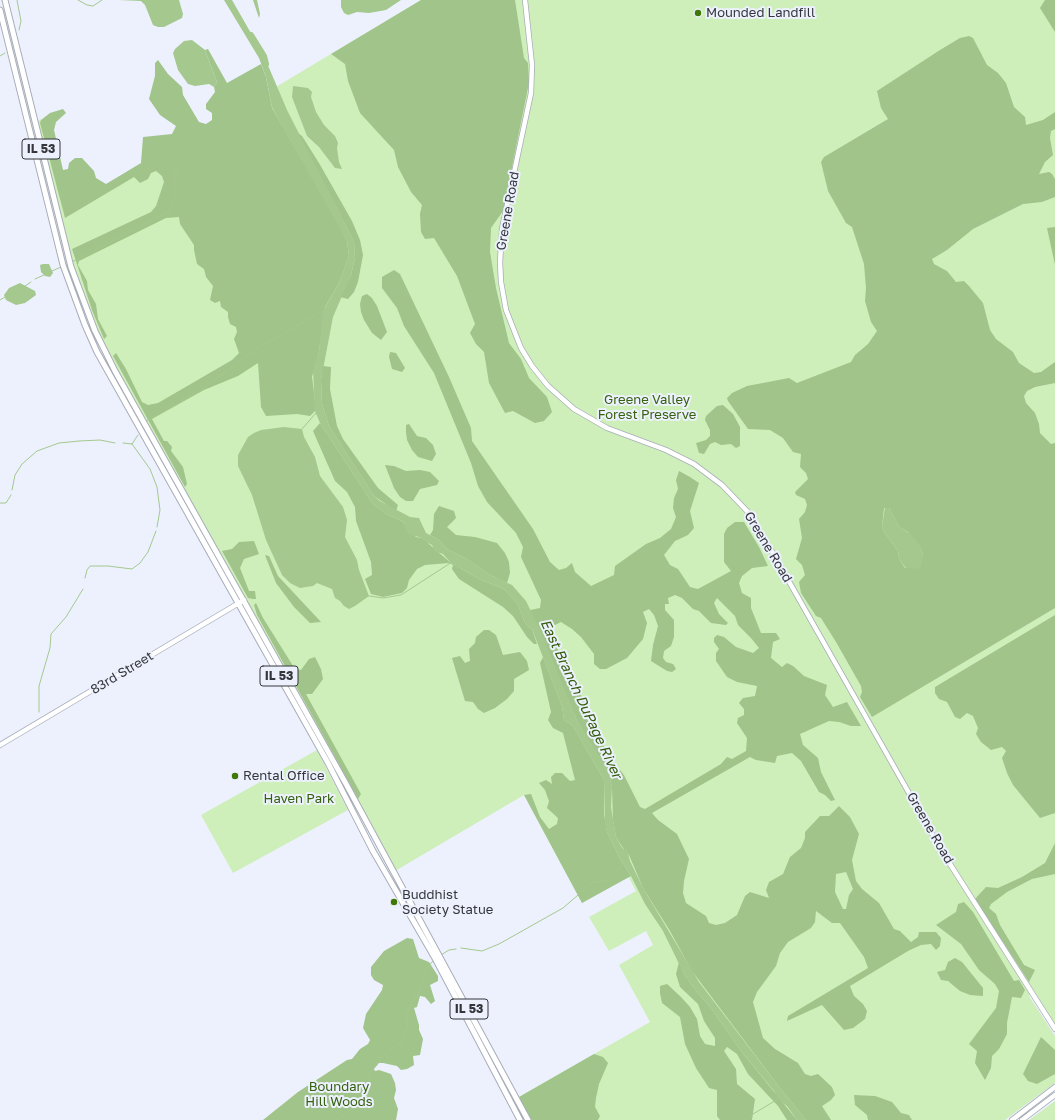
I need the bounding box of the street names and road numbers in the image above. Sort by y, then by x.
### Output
road number: IL 53 [22,139,60,159]
street label: Greene Road [493,170,523,252]
street label: Greene Road [741,509,795,585]
street label: 83rd Street [88,648,156,698]
road number: IL 53 [260,666,298,686]
street label: Greene Road [903,790,957,866]
road number: IL 53 [450,999,488,1019]

